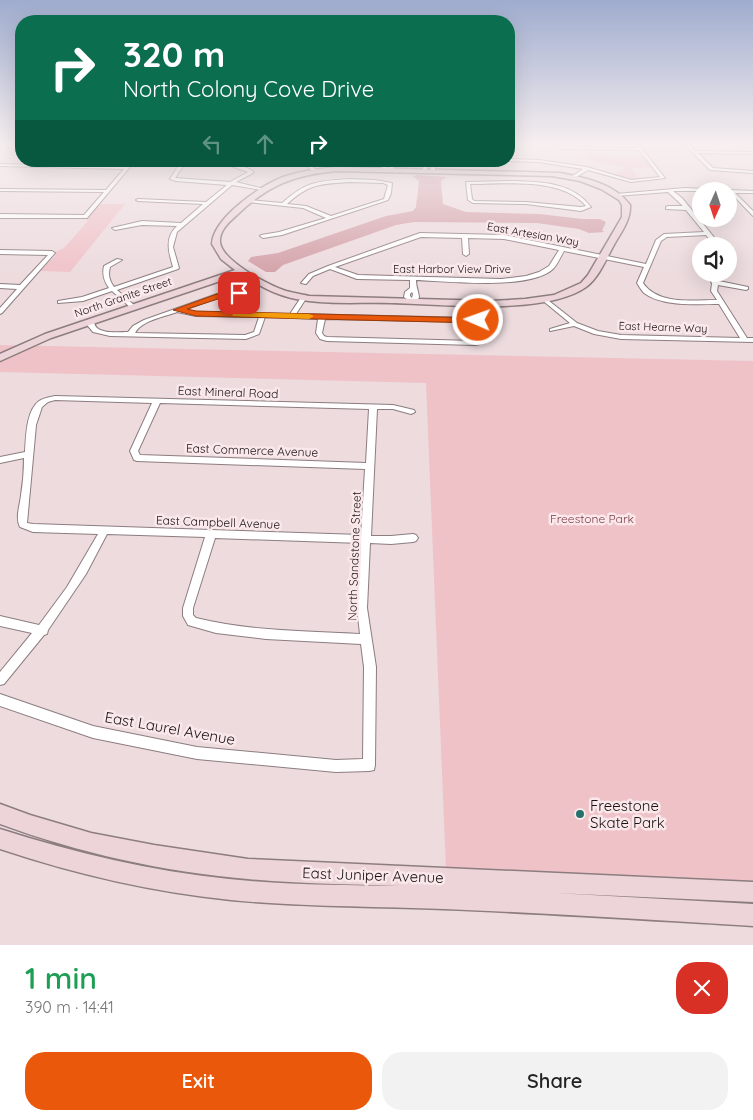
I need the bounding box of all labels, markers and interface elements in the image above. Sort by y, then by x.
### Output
text: 320 m [123,32,225,76]
icon: right [40,35,105,100]
text: North Colony Cove Drive [123,75,374,103]
icon: left [198,130,226,158]
icon: ahead [251,130,279,158]
icon: right [304,130,332,158]
north arrow [692,182,738,228]
map controls [692,182,737,282]
street label: East Artesian Way [486,219,580,249]
button: sound [692,237,737,282]
street label: East Harbor View Drive [393,262,511,276]
pin [218,272,260,314]
street label: North Granite Street [73,274,174,320]
icon: arrive [225,279,253,307]
position arrow [451,293,503,345]
street label: East Hearne Way [618,318,708,336]
street label: East Mineral Road [177,383,279,401]
street label: East Commerce Avenue [186,440,319,460]
street label: North Sandstone Street [344,491,364,621]
park label: Freestone Park [550,511,634,526]
street label: East Campbell Avenue [156,512,281,532]
street label: East Laurel Avenue [103,707,237,749]
place label: Freestone Skate Park [590,796,665,832]
marker: Freestone Skate Park [574,808,586,820]
street label: East Juniper Avenue [302,863,444,887]
text: 1 min [25,959,97,997]
button: close [676,962,728,1014]
text: 390 m · 14:41 [25,997,114,1017]
button: Exit [25,1052,372,1110]
button: Share [382,1052,728,1110]

